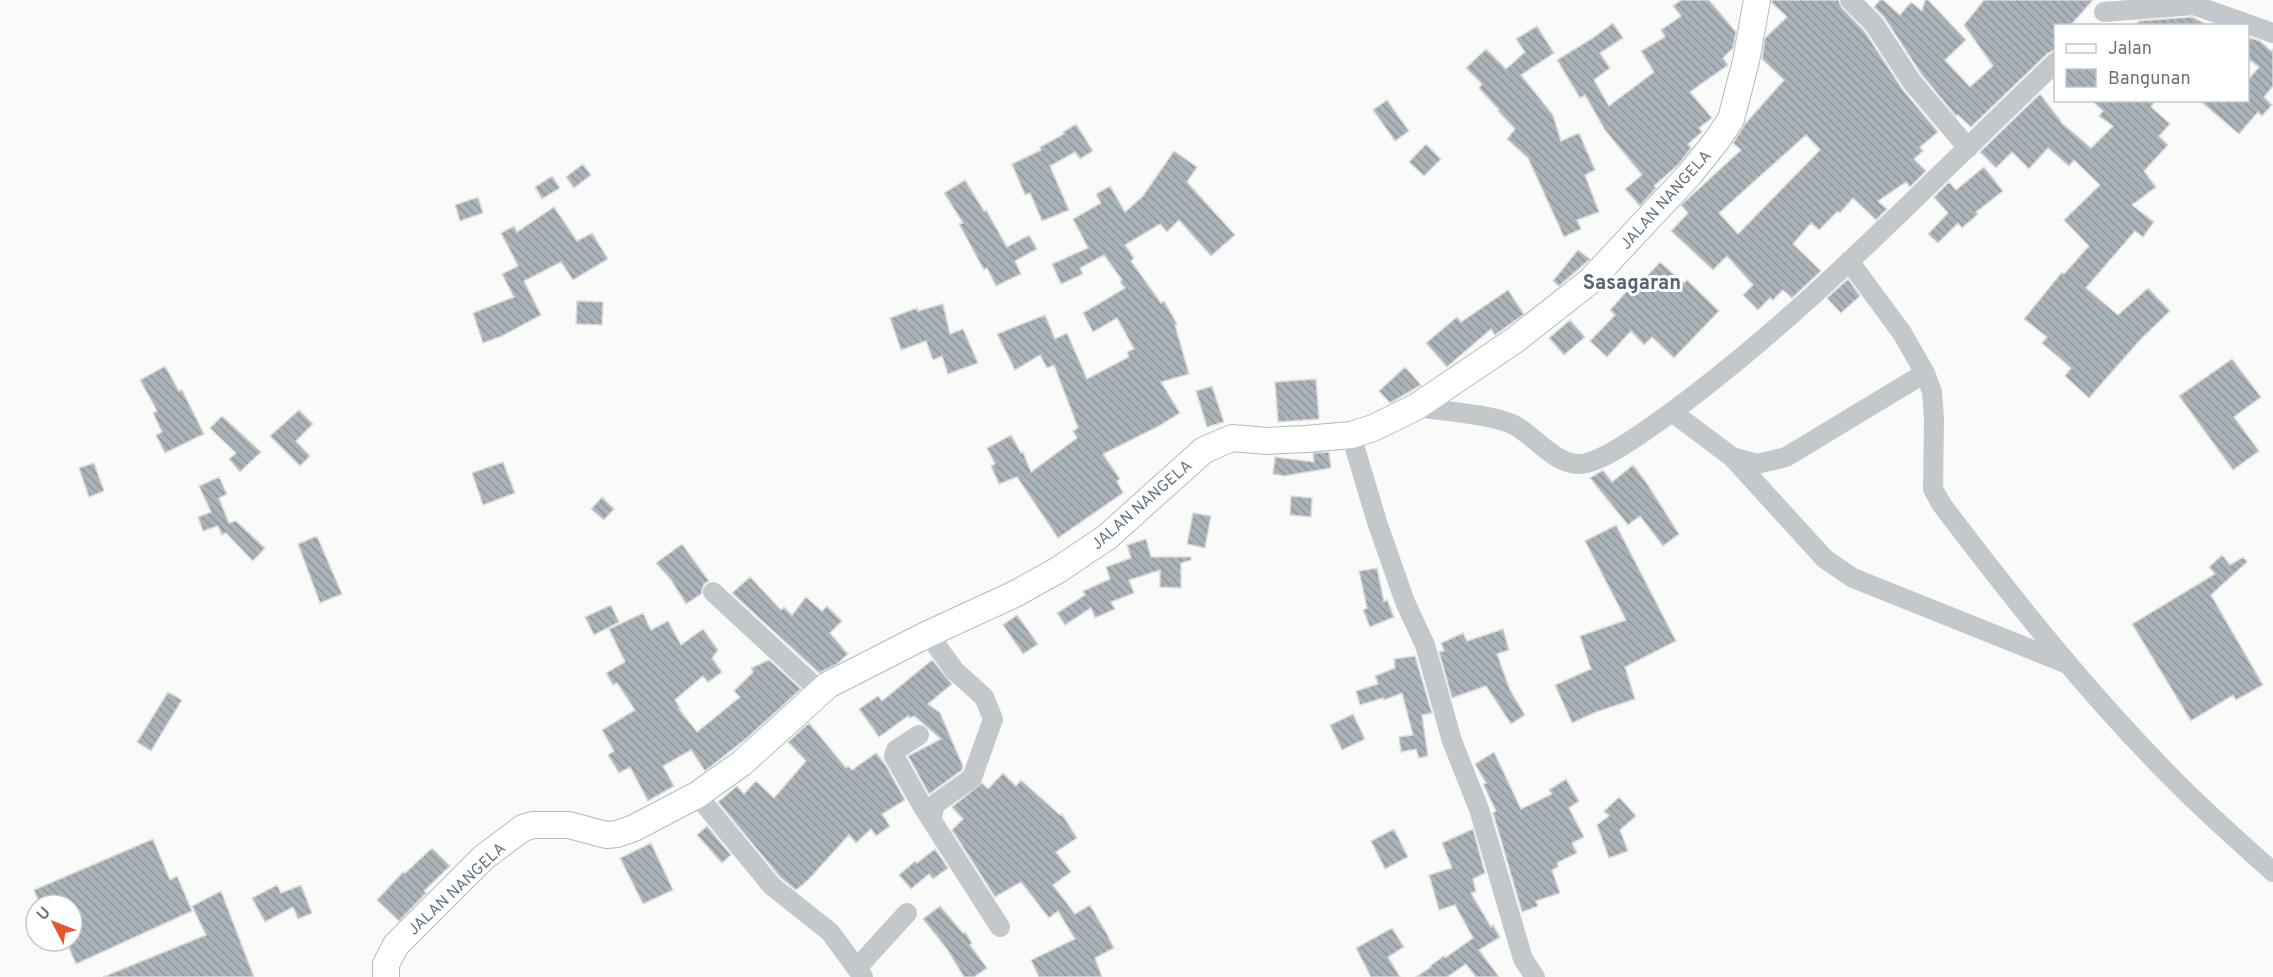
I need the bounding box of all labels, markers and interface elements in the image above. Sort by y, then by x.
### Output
legend [2054,24,2249,102]
text: Jalan [2108,38,2152,61]
text: Bangunan [2108,68,2191,91]
street label: JALAN NANGELA [1617,146,1716,254]
district label: Sasagaran [1583,271,1681,297]
street label: JALAN NANGELA [1088,456,1197,555]
street label: JALAN NANGELA [404,839,511,940]
north arrow [24,893,84,953]
text: U [33,903,56,925]

